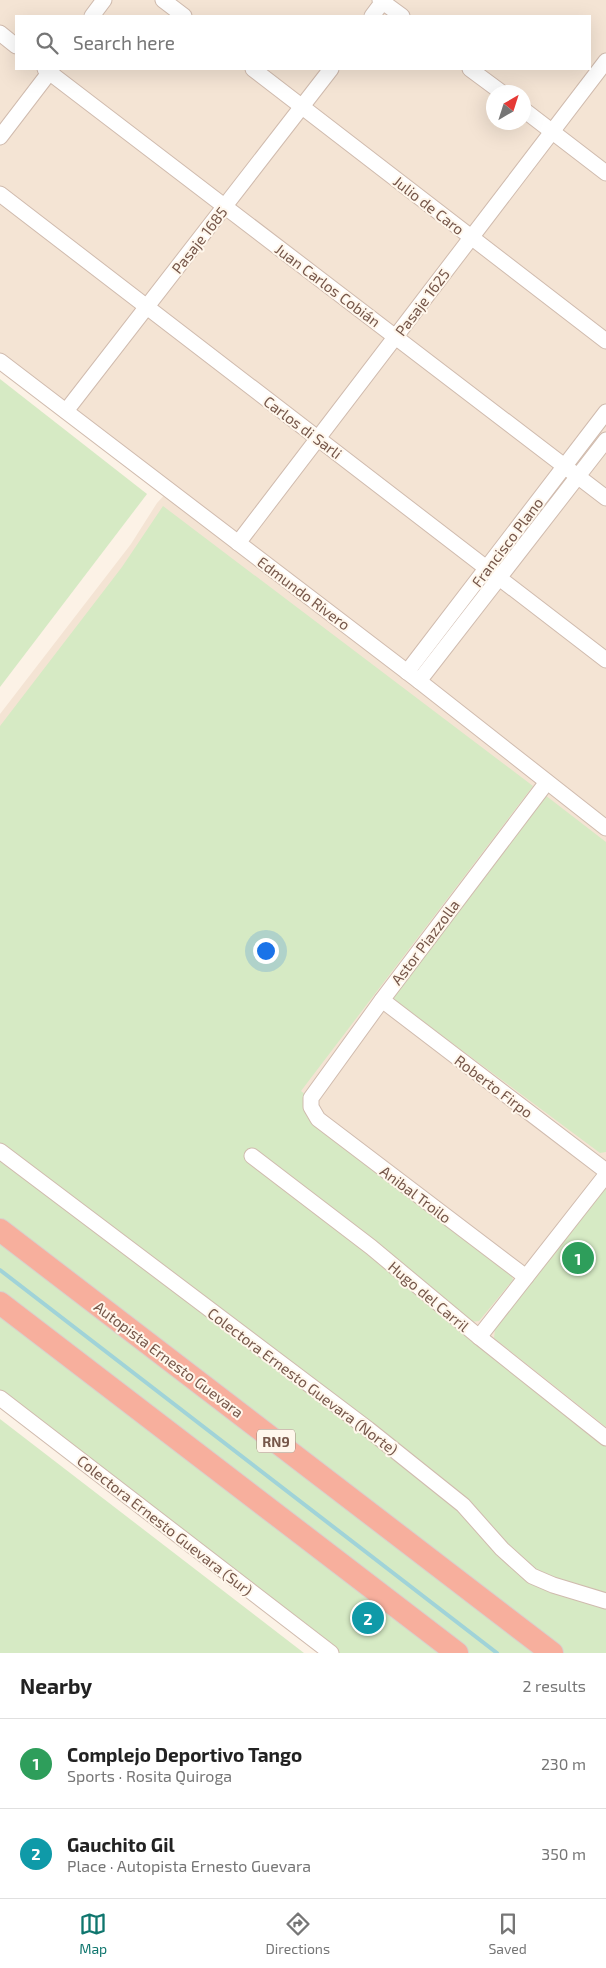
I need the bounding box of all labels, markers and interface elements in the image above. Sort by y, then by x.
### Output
search box [15,15,591,70]
icon: search [33,29,61,57]
text: Search here [73,31,175,54]
north arrow [486,85,531,130]
street label: Julio de Caro [390,172,468,238]
street label: Pasaje 1685 [167,203,231,278]
street label: Juan Carlos Cobián [272,240,384,330]
street label: Pasaje 1625 [391,265,454,340]
street label: Carlos di Sarli [260,392,346,462]
street label: Francisco Plano [468,494,546,590]
street label: Edmundo Rivero [254,552,354,634]
street label: Astor Piazzolla [387,896,463,988]
your location [253,938,279,964]
street label: Roberto Firpo [451,1051,537,1121]
street label: Anibal Troilo [377,1162,455,1226]
pin: 1 [562,1239,594,1277]
street label: Hugo del Carril [385,1257,473,1335]
street label: Autopista Ernesto Guevara [91,1297,247,1421]
street label: Colectora Ernesto Guevara (Norte) [204,1304,402,1458]
road number: RN9 [257,1430,295,1452]
street label: Colectora Ernesto Guevara (Sur) [74,1451,256,1599]
pin: 2 [352,1599,384,1637]
text: Nearby [20,1673,92,1698]
text: 2 results [523,1676,586,1695]
text: Complejo Deportivo Tango [67,1743,302,1766]
text: 1 [33,1754,39,1773]
text: 230 m [541,1754,586,1773]
text: Sports · Rosita Quiroga [67,1766,232,1785]
text: Gauchito Gil [67,1833,175,1856]
text: 2 [31,1844,41,1863]
text: 350 m [541,1844,586,1863]
text: Place · Autopista Ernesto Guevara [67,1856,311,1875]
tab: Map [79,1910,107,1957]
tab: Directions [266,1910,330,1957]
tab: Saved [488,1910,527,1957]

